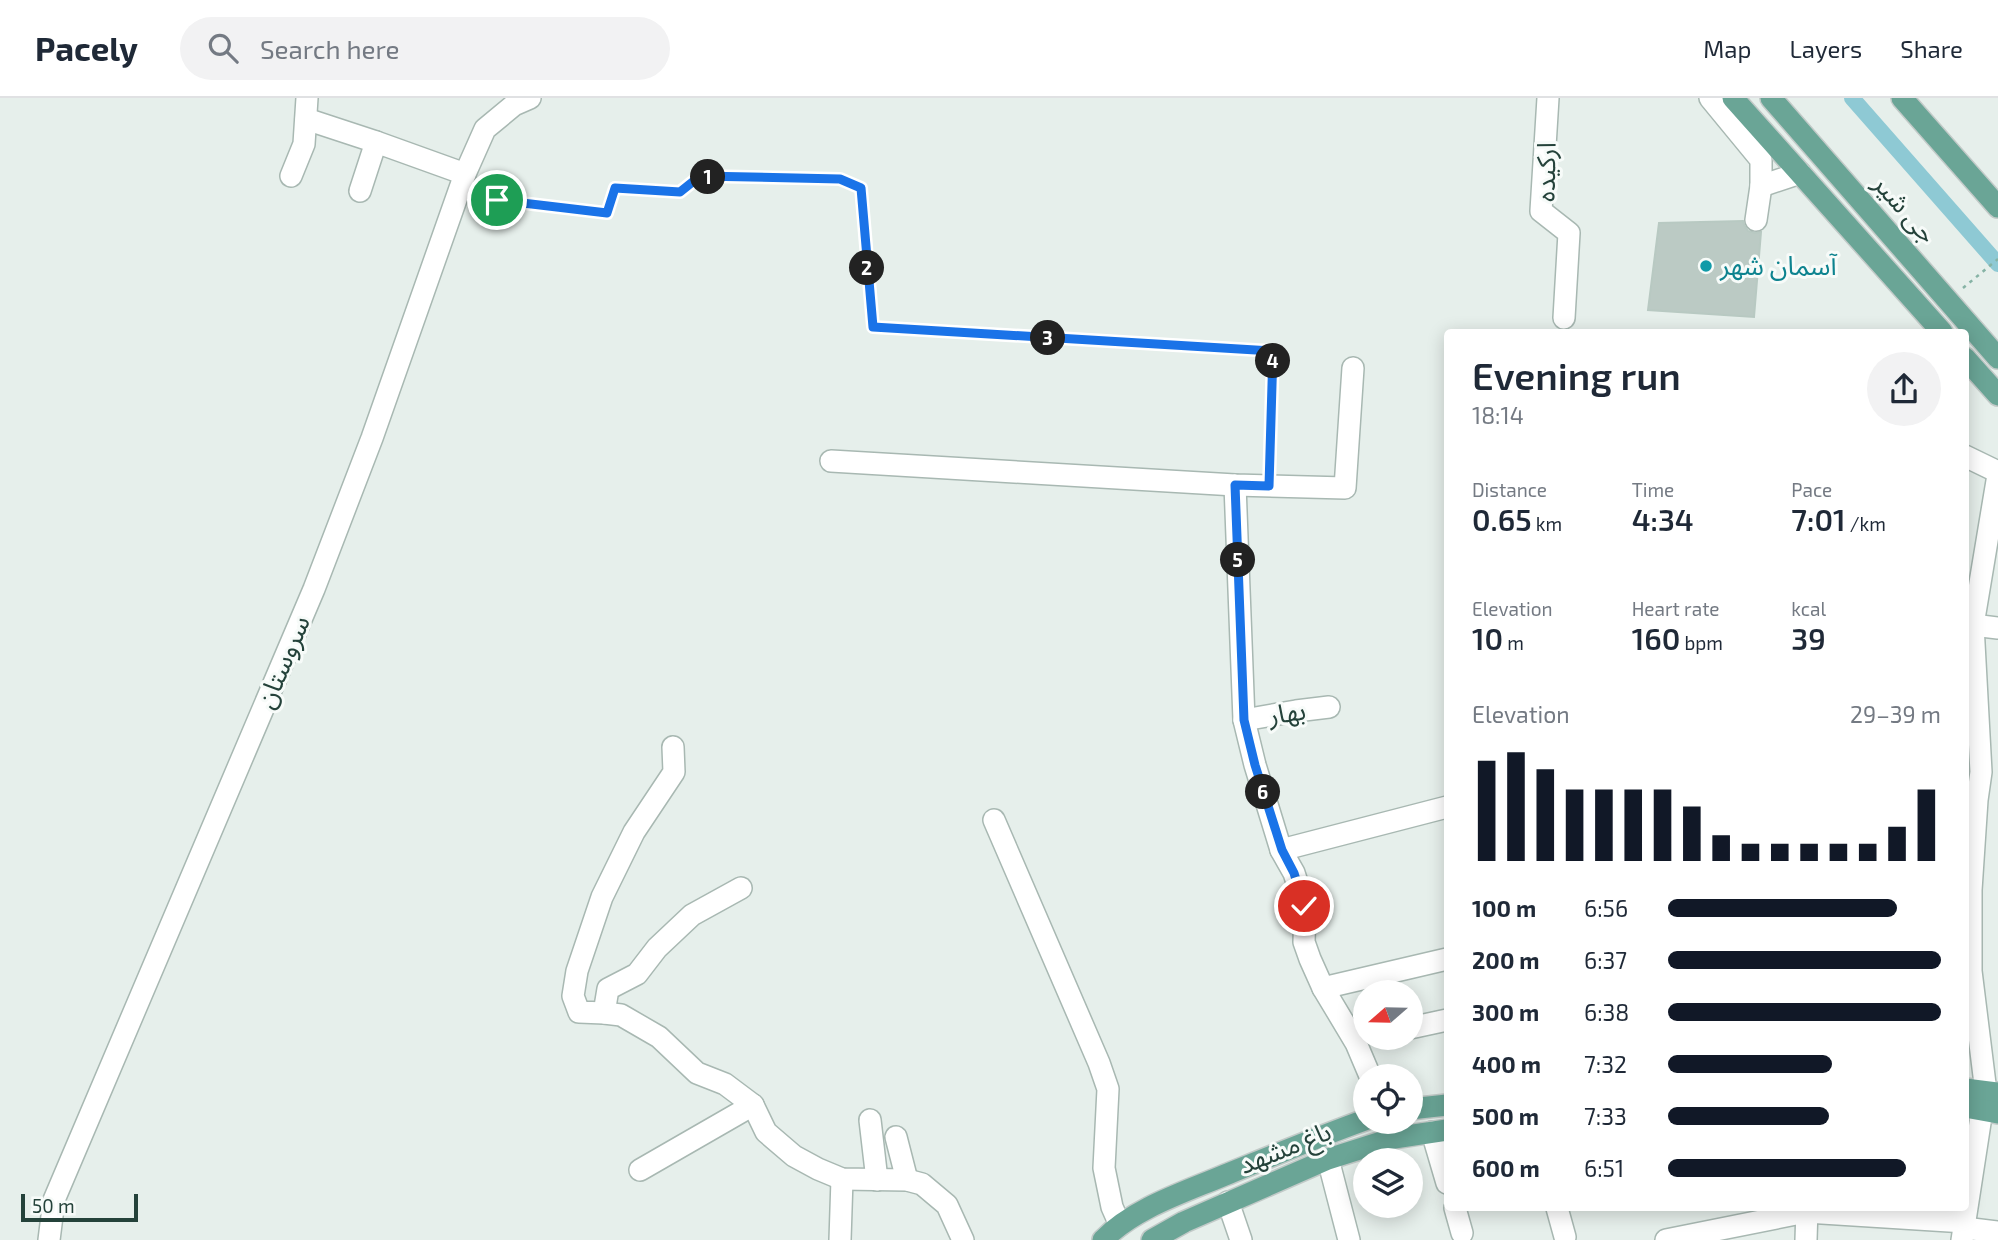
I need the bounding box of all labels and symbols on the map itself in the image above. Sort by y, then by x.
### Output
street label: ارکیده [1528,142,1562,202]
pin: 1 [690,160,726,194]
street label: جی شیر [1867,167,1944,249]
pin [467,170,527,230]
place label: آسمان شهر [1719,249,1838,281]
pin: 2 [850,250,884,286]
marker: آسمان شهر [1698,258,1714,274]
pin: 3 [1030,320,1066,356]
pin: 4 [1256,344,1290,378]
pin: 5 [1220,542,1256,578]
street label: سروستان [248,610,316,713]
street label: بهار [1265,693,1308,731]
pin: 6 [1246,774,1280,810]
pin [1274,876,1334,936]
north arrow [1353,980,1423,1050]
street label: باغ مشهد [1234,1114,1337,1184]
scale bar [21,1191,138,1223]

